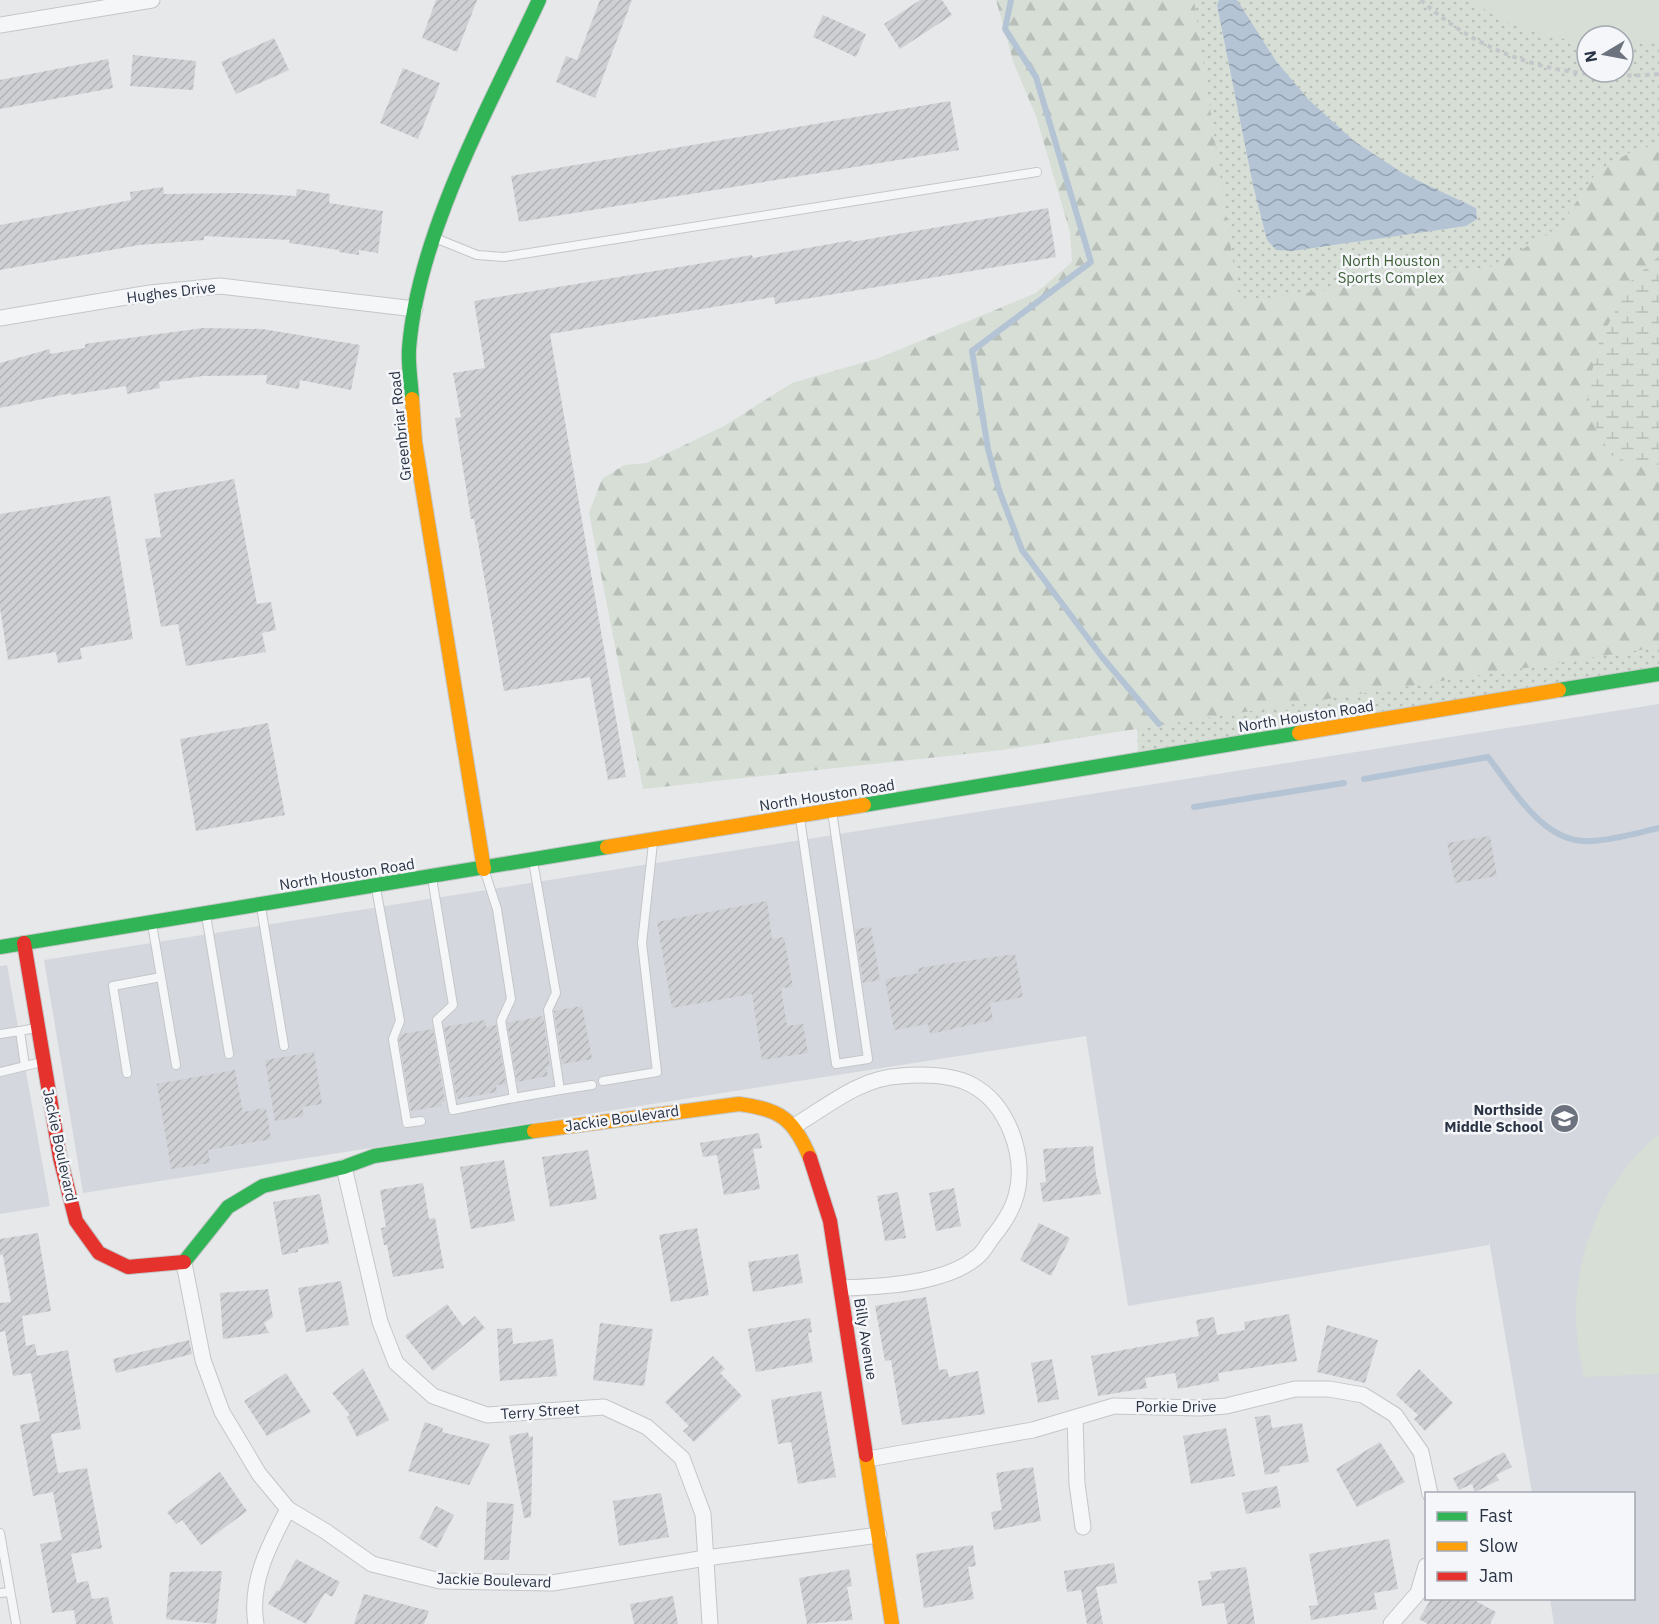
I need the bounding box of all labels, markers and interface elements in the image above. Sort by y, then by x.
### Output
north arrow [1575,24,1635,84]
text: N [1579,49,1601,64]
park label: North Houston Sports Complex [1338,251,1445,287]
street label: Hughes Drive [125,277,217,307]
street label: Greenbriar Road [385,370,415,482]
street label: North Houston Road [1237,696,1375,736]
street label: North Houston Road [758,775,896,815]
street label: North Houston Road [278,854,416,894]
street label: Jackie Boulevard [39,1087,81,1203]
place label: Northside Middle School [1444,1100,1543,1136]
street label: Jackie Boulevard [564,1101,680,1135]
school or university icon: Northside Middle School [1548,1102,1580,1134]
street label: Billy Avenue [850,1297,882,1381]
street label: Porkie Drive [1136,1397,1216,1416]
street label: Terry Street [500,1399,580,1423]
legend [1425,1492,1635,1600]
text: Fast [1479,1504,1513,1527]
text: Slow [1479,1534,1518,1557]
text: Jam [1479,1564,1514,1587]
street label: Jackie Boulevard [436,1569,552,1591]

